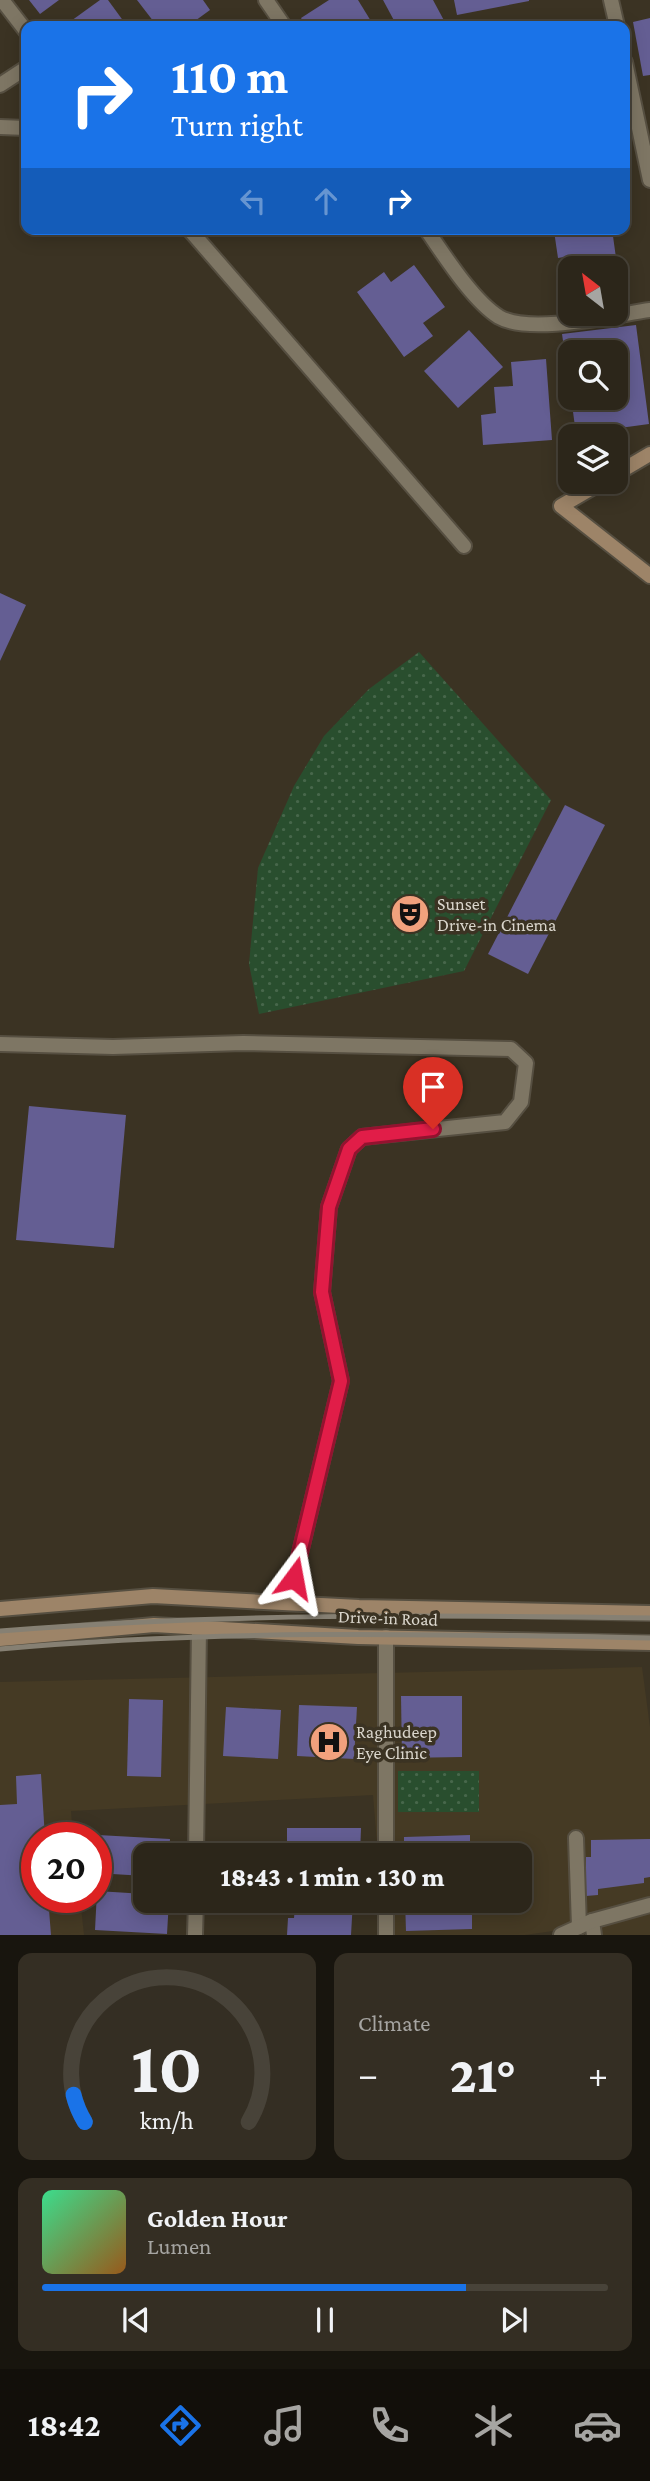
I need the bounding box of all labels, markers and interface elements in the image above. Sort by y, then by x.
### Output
icon: right [56,49,147,140]
text: 110 m [171,49,288,104]
text: Turn right [171,107,303,143]
icon: left [234,182,272,220]
icon: ahead [307,182,345,220]
icon: right [380,182,418,220]
north arrow [558,256,628,326]
map controls [558,256,628,494]
button: search [558,340,628,410]
button: layers [558,424,628,494]
theatre icon: Sunset Drive-in Cinema [389,893,431,935]
place label: Sunset Drive-in Cinema [437,894,556,935]
pin [403,1057,463,1129]
icon: arrive [414,1068,452,1106]
position arrow [257,1541,331,1615]
street label: Drive-in Road [338,1606,439,1630]
hospital icon: Raghudeep Eye Clinic [308,1721,350,1763]
place label: Raghudeep Eye Clinic [356,1722,437,1763]
speed limit sign: 20 [21,1822,112,1913]
text: 18:43 · 1 min · 130 m [221,1863,444,1892]
text: Climate [358,2010,430,2036]
text: 10 [131,2028,203,2109]
text: 21° [450,2045,516,2103]
text: − [358,2053,378,2095]
text: + [588,2053,608,2095]
text: km/h [140,2107,194,2134]
text: Golden Hour [147,2204,288,2233]
text: Lumen [147,2233,211,2259]
icon: previous [117,2301,155,2339]
icon: pause [306,2301,344,2339]
icon: next [495,2301,533,2339]
icon: directions [156,2401,205,2450]
icon: music [260,2401,309,2450]
icon: phone [365,2401,414,2450]
icon: climate [469,2401,518,2450]
icon: car [573,2401,622,2450]
text: 18:42 [28,2407,100,2443]

